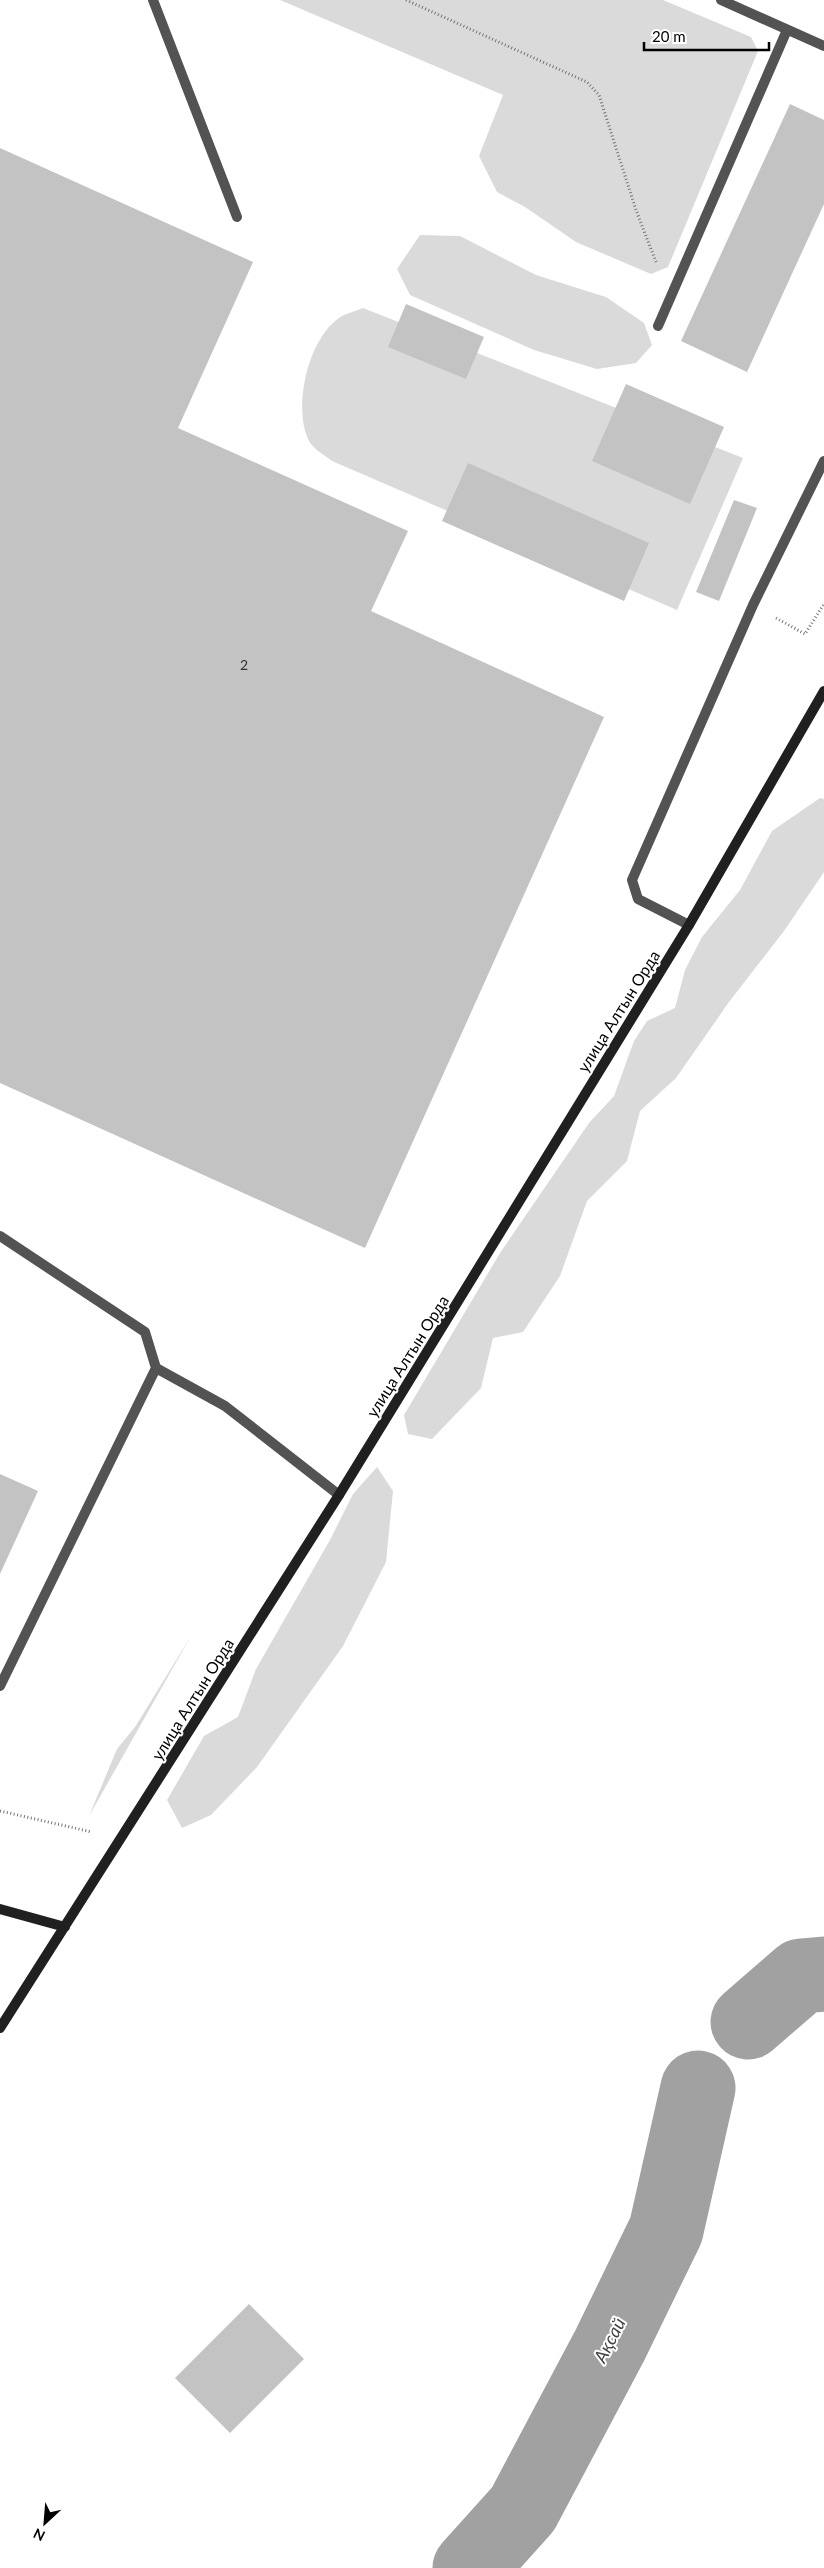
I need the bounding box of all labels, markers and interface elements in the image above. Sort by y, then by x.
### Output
scale bar [644,20,769,52]
text: 20 m [652,27,686,45]
house number: 2 [240,656,248,673]
street label: улица Алтын Орда [573,947,663,1075]
street label: улица Алтын Орда [362,1292,452,1420]
street label: улица Алтын Орда [147,1635,237,1763]
water label: Ақсай [588,2314,630,2367]
north arrow [20,2498,70,2548]
text: N [31,2525,48,2545]

